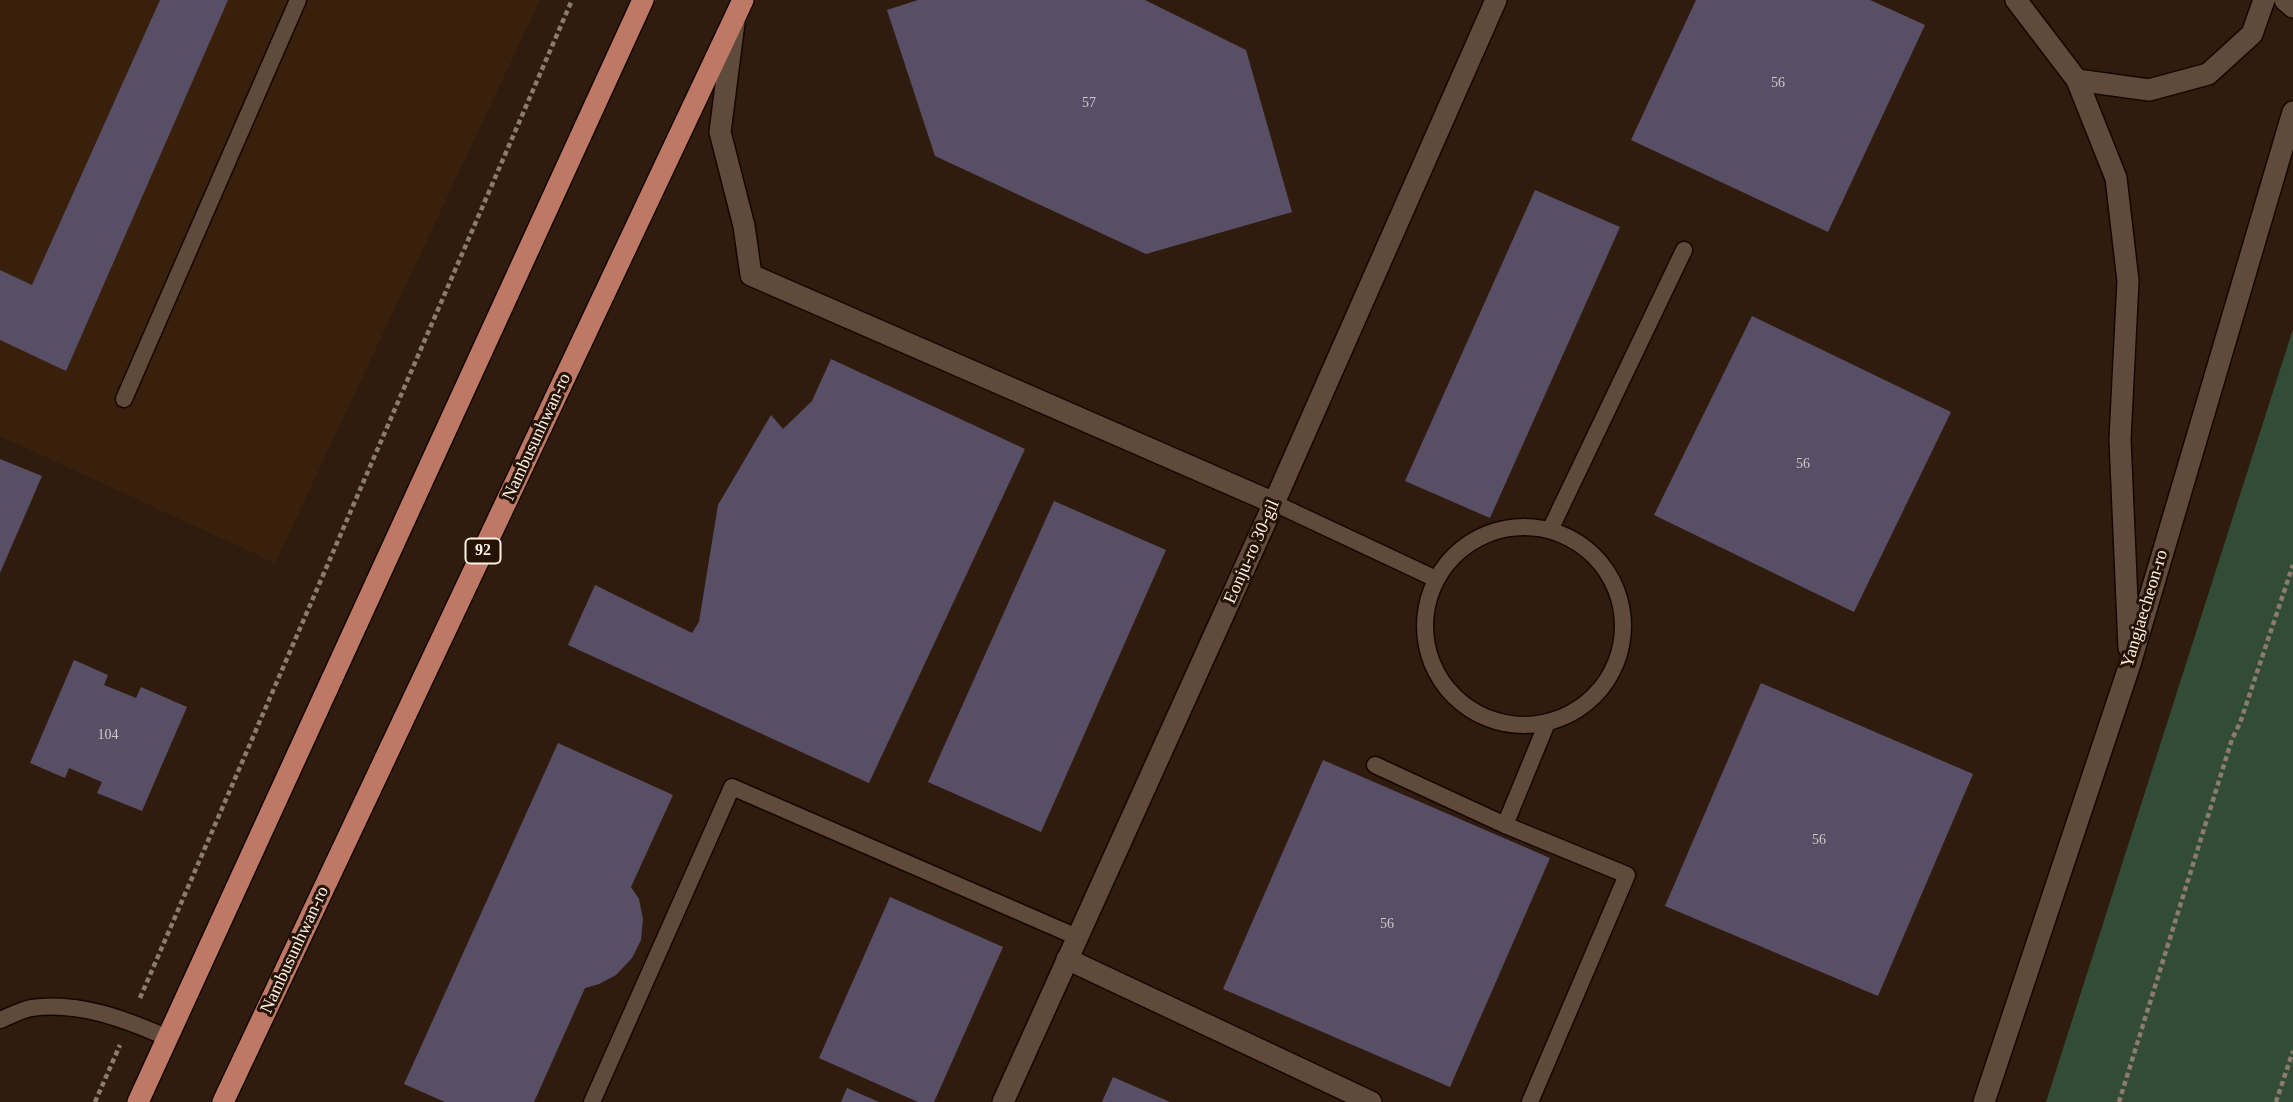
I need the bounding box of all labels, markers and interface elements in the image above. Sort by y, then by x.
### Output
house number: 56 [1770,75,1786,91]
house number: 57 [1081,95,1097,111]
street label: Nambusunhwan-ro [493,359,581,515]
house number: 56 [1795,456,1811,472]
street label: Eonju-ro 30-gil [1217,492,1287,612]
road number: 92 [466,538,500,564]
street label: Yangjaecheon-ro [2114,538,2176,680]
house number: 104 [96,727,120,743]
house number: 56 [1811,832,1827,848]
street label: Nambusunhwan-ro [251,872,339,1028]
house number: 56 [1379,916,1395,932]

